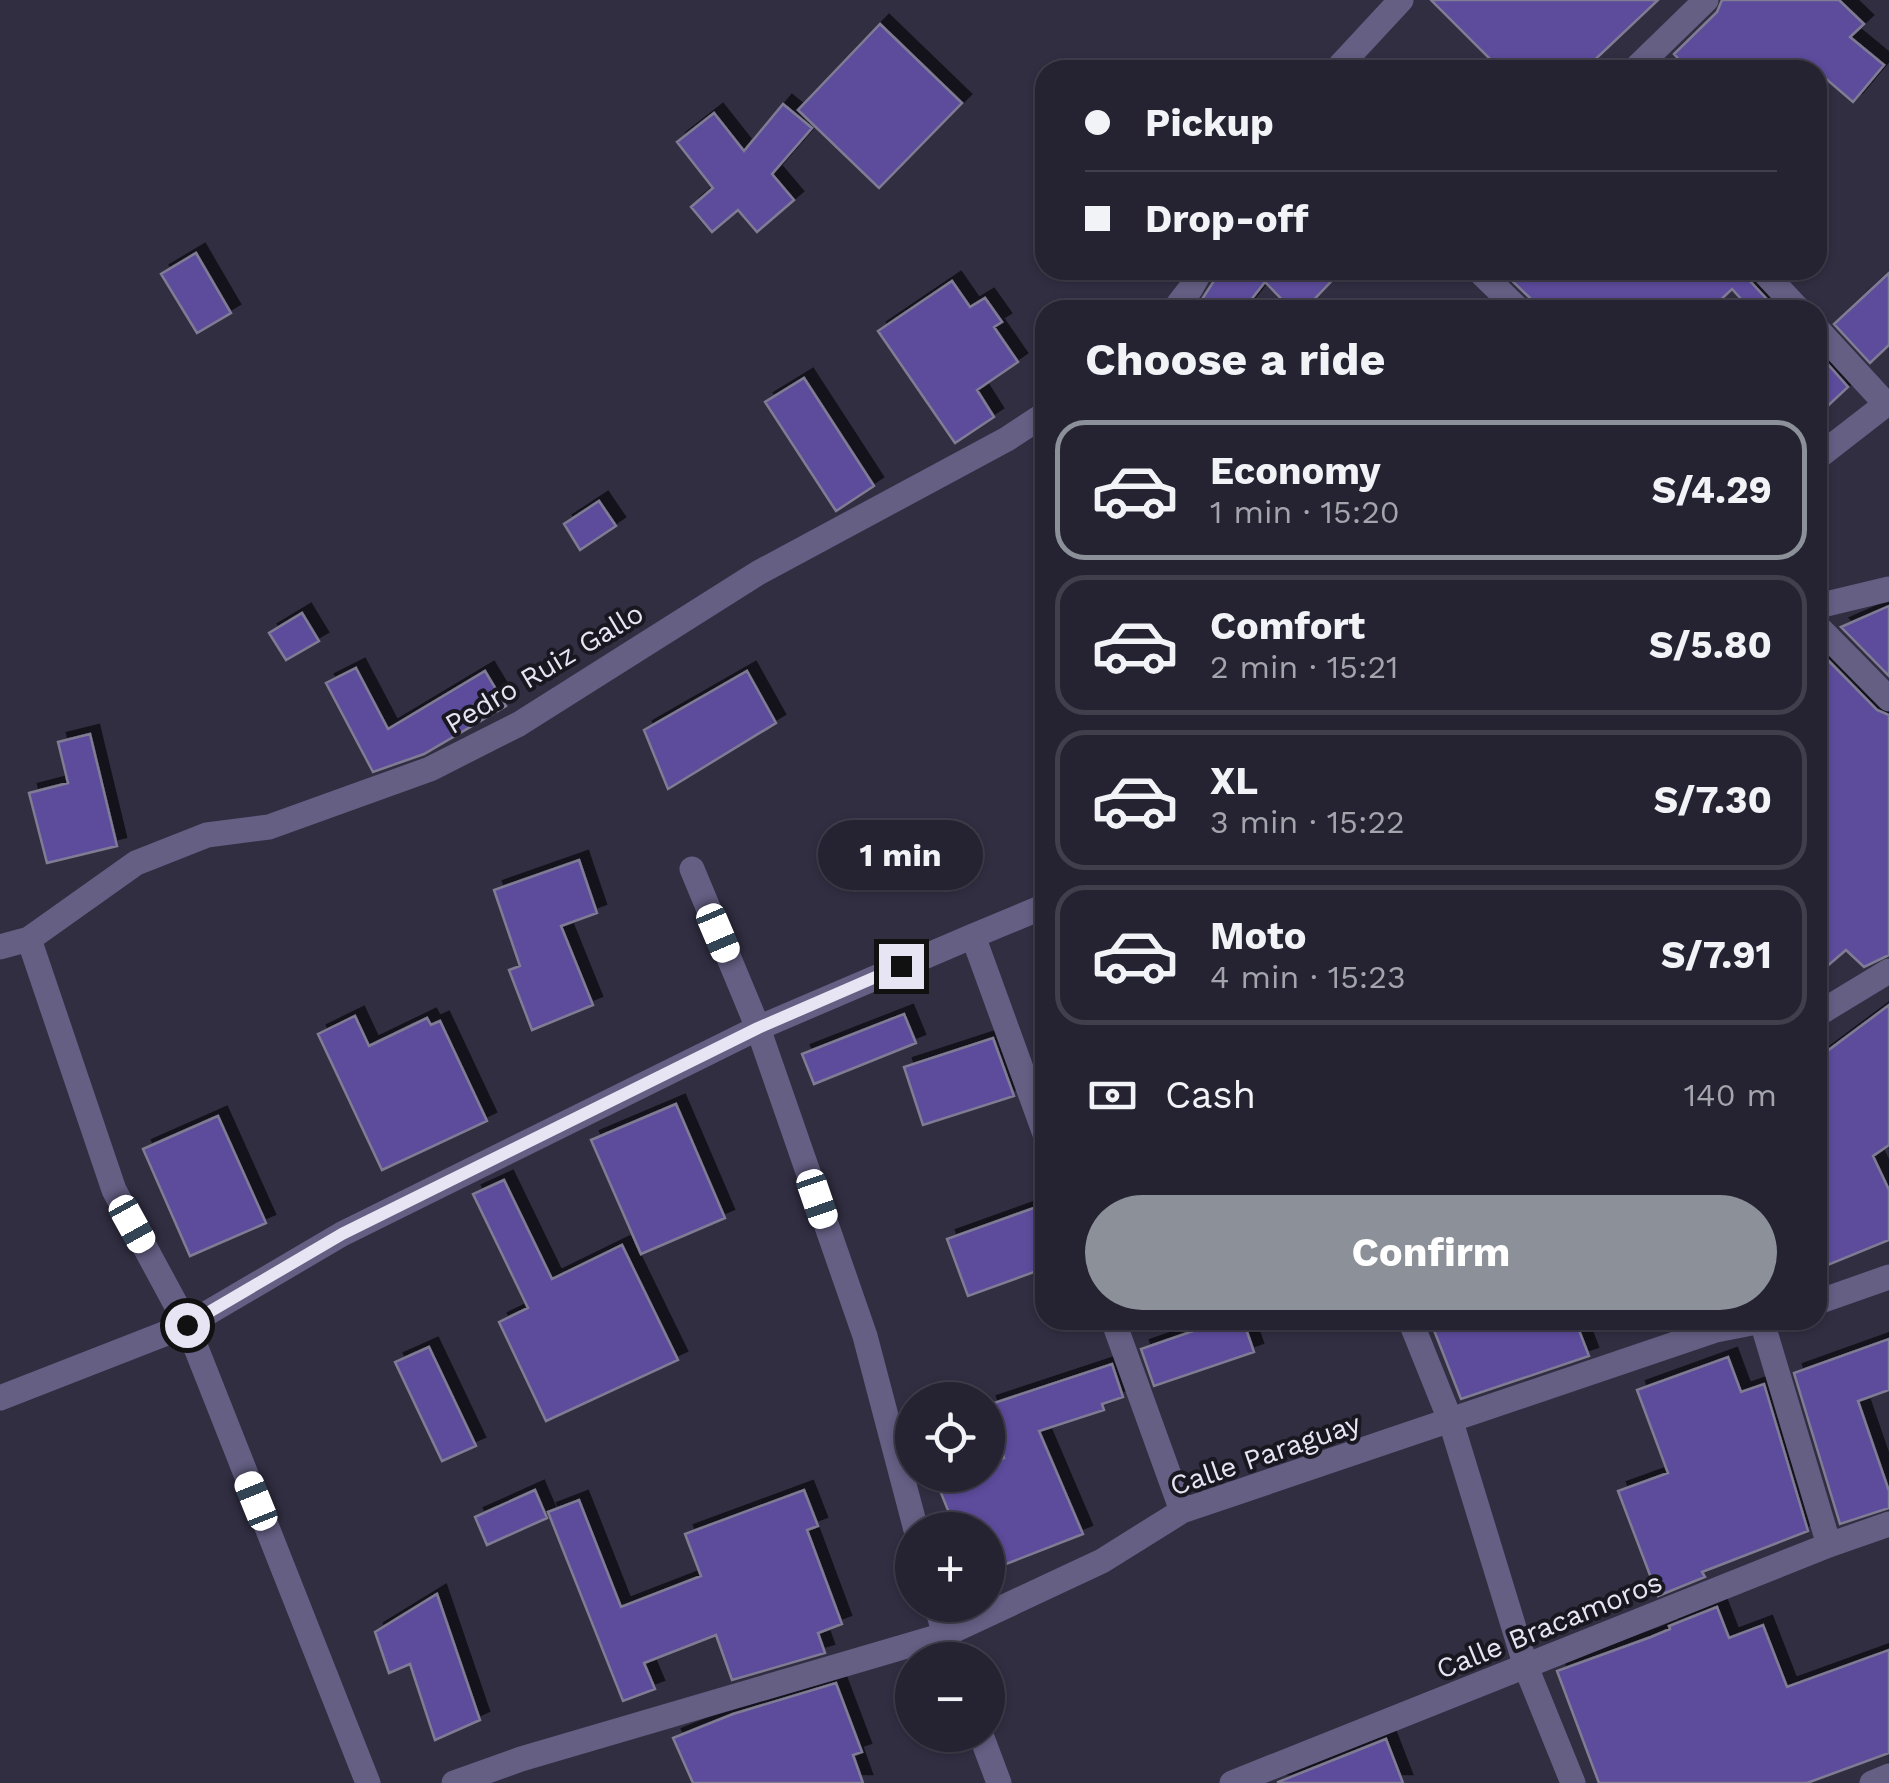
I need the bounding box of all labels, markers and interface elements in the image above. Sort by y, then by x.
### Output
text: Pickup [1145,101,1274,145]
text: Drop-off [1145,197,1309,241]
text: Choose a ride [1085,333,1385,386]
icon: car [1090,445,1180,535]
text: Economy [1210,449,1381,493]
text: S/4.29 [1652,468,1772,512]
text: 1 min · 15:20 [1210,493,1400,531]
street label: Pedro Ruiz Gallo [439,596,649,741]
icon: car [1090,600,1180,690]
text: Comfort [1210,604,1365,648]
text: S/5.80 [1649,623,1772,667]
text: 2 min · 15:21 [1210,648,1399,686]
icon: car [1090,755,1180,845]
text: XL [1210,759,1258,803]
text: S/7.30 [1654,778,1772,822]
text: 3 min · 15:22 [1210,803,1405,841]
callout: 1 min [818,821,984,891]
text: 1 min [859,836,942,874]
car [692,900,744,966]
icon: car [1090,910,1180,1000]
text: Moto [1210,914,1306,958]
text: S/7.91 [1661,933,1772,977]
route end [879,944,924,989]
text: 4 min · 15:23 [1210,958,1406,996]
icon: cash [1085,1068,1140,1123]
text: Cash [1165,1073,1256,1117]
text: 140 m [1684,1076,1777,1114]
car [793,1166,841,1232]
car [104,1190,160,1258]
button: Confirm [1085,1195,1777,1310]
route start [165,1303,210,1348]
map controls [895,1382,1005,1752]
button: locate [895,1382,1005,1492]
street label: Calle Paraguay [1166,1406,1365,1503]
car [231,1468,281,1534]
button: + [895,1512,1005,1622]
street label: Calle Bracamoros [1431,1565,1667,1686]
button: − [895,1642,1005,1752]

